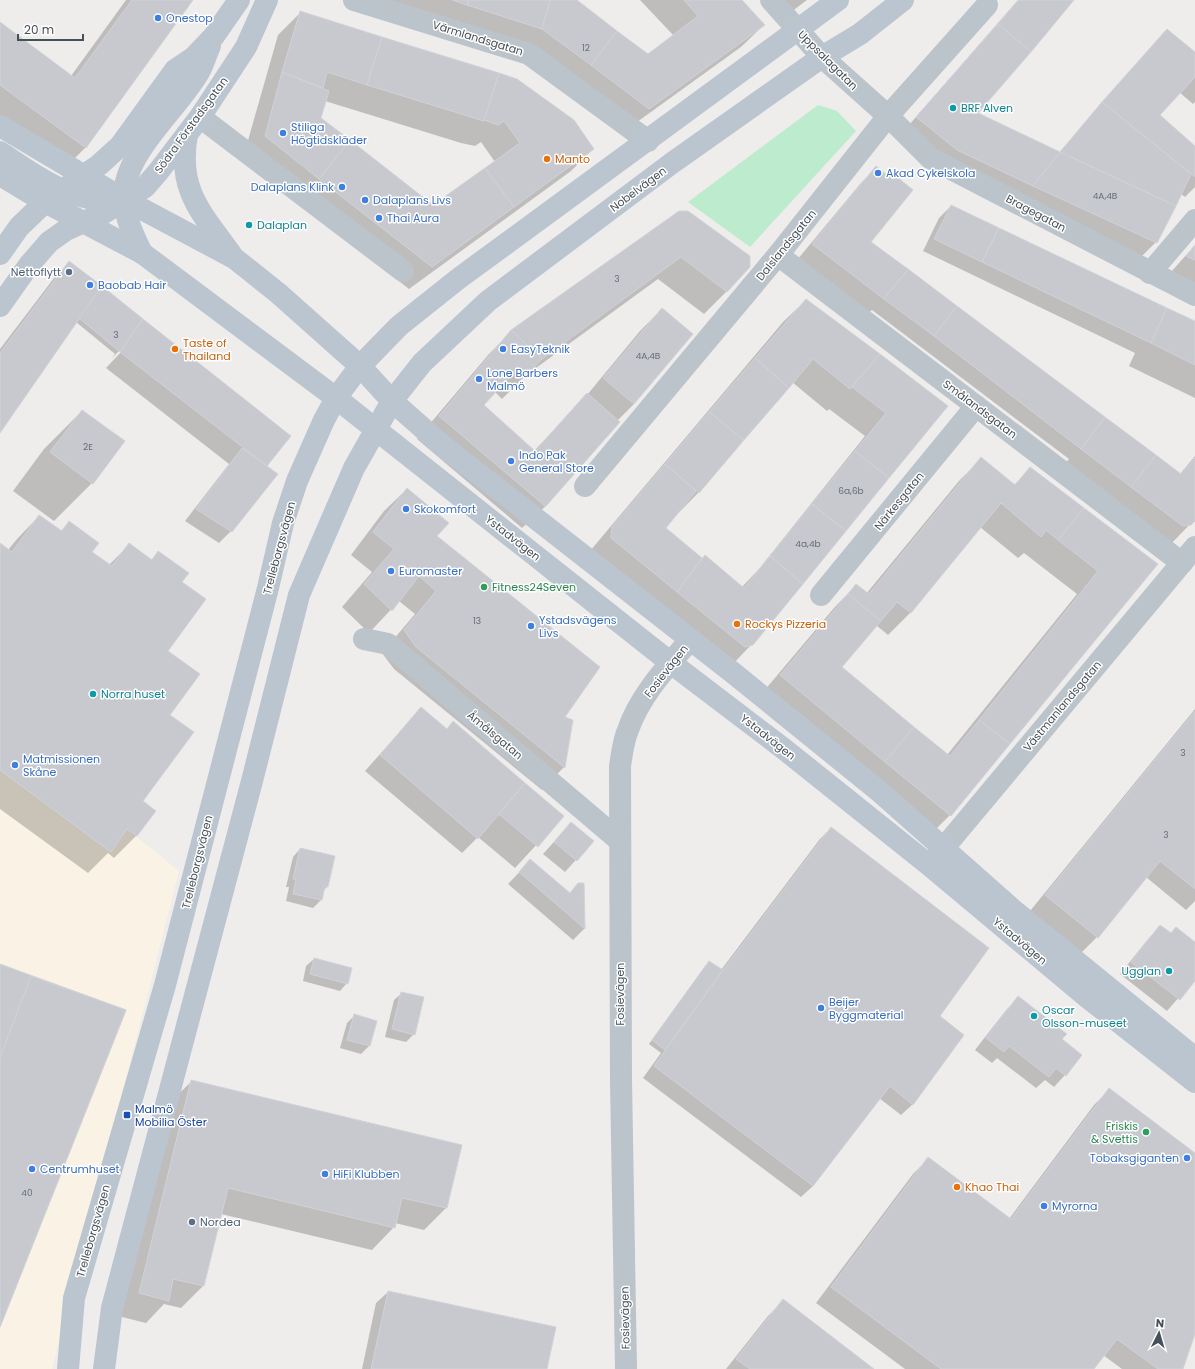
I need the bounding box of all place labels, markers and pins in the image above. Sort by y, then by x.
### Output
place label: Onestop [166,10,213,26]
marker: Onestop [153,13,163,23]
place label: BRF Alven [961,100,1013,116]
marker: BRF Alven [948,103,958,113]
place label: Stiliga Högtidskläder [291,119,367,148]
marker: Stiliga Högtidskläder [278,128,288,138]
place label: Manto [555,151,590,167]
marker: Manto [542,154,552,164]
place label: Akad Cykelskola [886,165,975,181]
marker: Akad Cykelskola [873,168,883,178]
place label: Dalaplans Klink [251,179,334,195]
marker: Dalaplans Klink [337,182,347,192]
place label: Dalaplans Livs [373,192,451,208]
marker: Dalaplans Livs [360,195,370,205]
place label: Thai Aura [387,210,439,226]
marker: Thai Aura [374,213,384,223]
place label: Dalaplan [257,217,307,233]
marker: Dalaplan [244,220,254,230]
place label: Nettoflytt [11,264,61,280]
marker: Nettoflytt [64,267,74,277]
place label: Baobab Hair [98,277,166,293]
marker: Baobab Hair [85,280,95,290]
place label: Taste of Thailand [183,335,231,364]
place label: EasyTeknik [511,341,570,357]
marker: Taste of Thailand [170,344,180,354]
marker: EasyTeknik [498,344,508,354]
place label: Lone Barbers Malmö [487,365,558,394]
marker: Lone Barbers Malmö [474,374,484,384]
place label: Indo Pak General Store [519,447,594,476]
marker: Indo Pak General Store [506,456,516,466]
place label: Skokomfort [414,501,476,517]
marker: Skokomfort [401,504,411,514]
place label: Euromaster [399,563,462,579]
marker: Euromaster [386,566,396,576]
place label: Fitness24Seven [492,579,576,595]
marker: Fitness24Seven [479,582,489,592]
place label: Ystadsvägens Livs [539,612,617,641]
place label: Rockys Pizzeria [745,616,826,632]
marker: Rockys Pizzeria [732,619,742,629]
marker: Ystadsvägens Livs [526,621,536,631]
place label: Norra huset [101,686,165,702]
marker: Norra huset [88,689,98,699]
place label: Matmissionen Skåne [23,751,100,780]
marker: Matmissionen Skåne [10,760,20,770]
place label: Ugglan [1122,963,1161,979]
marker: Ugglan [1164,966,1174,976]
place label: Beijer Byggmaterial [829,994,903,1023]
place label: Oscar Olsson-museet [1042,1002,1127,1031]
marker: Beijer Byggmaterial [816,1003,826,1013]
marker: Oscar Olsson-museet [1029,1011,1039,1021]
place label: Malmö Mobilia Öster [135,1101,207,1130]
marker: Malmö Mobilia Öster [122,1110,132,1120]
place label: Friskis & Svettis [1091,1118,1138,1147]
marker: Friskis & Svettis [1141,1127,1151,1137]
place label: Tobaksgiganten [1090,1150,1179,1166]
marker: Tobaksgiganten [1182,1153,1192,1163]
place label: Centrumhuset [40,1161,119,1177]
marker: Centrumhuset [27,1164,37,1174]
place label: HiFi Klubben [333,1166,400,1182]
marker: HiFi Klubben [320,1169,330,1179]
place label: Khao Thai [965,1179,1019,1195]
marker: Khao Thai [952,1182,962,1192]
place label: Myrorna [1052,1198,1097,1214]
marker: Myrorna [1039,1201,1049,1211]
place label: Nordea [200,1214,241,1230]
marker: Nordea [187,1217,197,1227]

